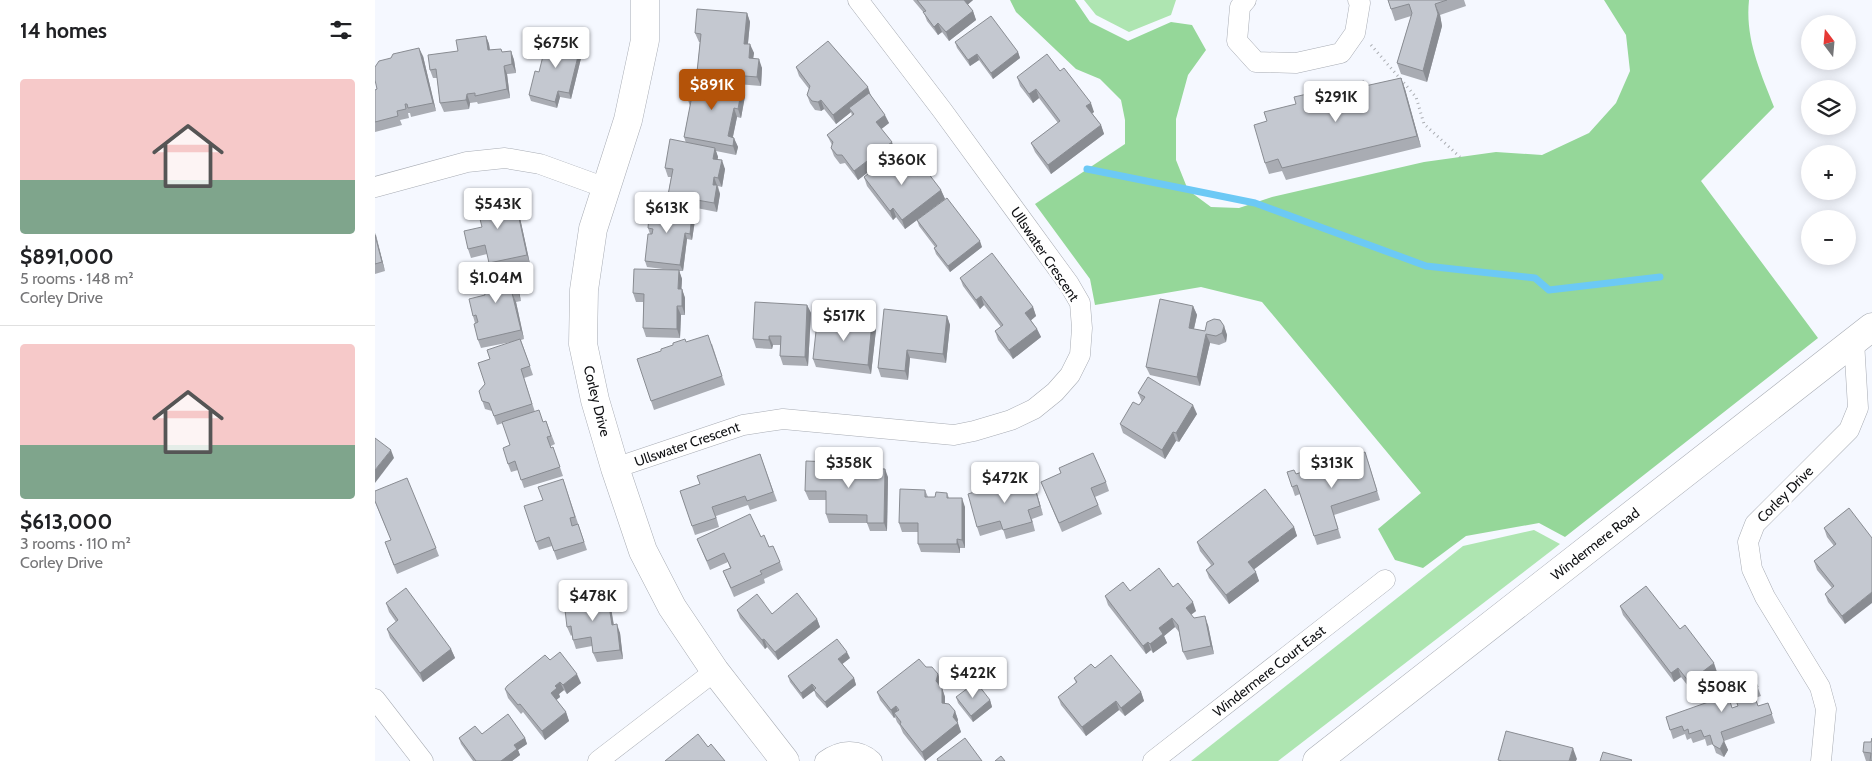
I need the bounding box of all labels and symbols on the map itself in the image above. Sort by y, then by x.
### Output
north arrow [1801,15,1856,70]
pin: $675K [521,27,591,69]
pin: $891K [677,68,747,111]
pin: $291K [1301,80,1371,123]
pin: $360K [867,144,937,186]
pin: $543K [463,188,533,230]
pin: $613K [632,192,702,234]
street label: Ullswater Crescent [1007,203,1083,305]
pin: $1.04M [455,262,537,304]
pin: $517K [809,300,879,342]
street label: Corley Drive [579,364,615,438]
street label: Ullswater Crescent [632,417,742,470]
pin: $358K [814,446,884,489]
pin: $313K [1297,446,1367,489]
pin: $472K [970,462,1040,504]
street label: Corley Drive [1753,462,1817,526]
street label: Windermere Road [1547,504,1643,584]
pin: $478K [558,580,628,622]
street label: Windermere Court East [1209,621,1329,721]
pin: $422K [938,656,1008,699]
pin: $508K [1687,670,1757,713]

